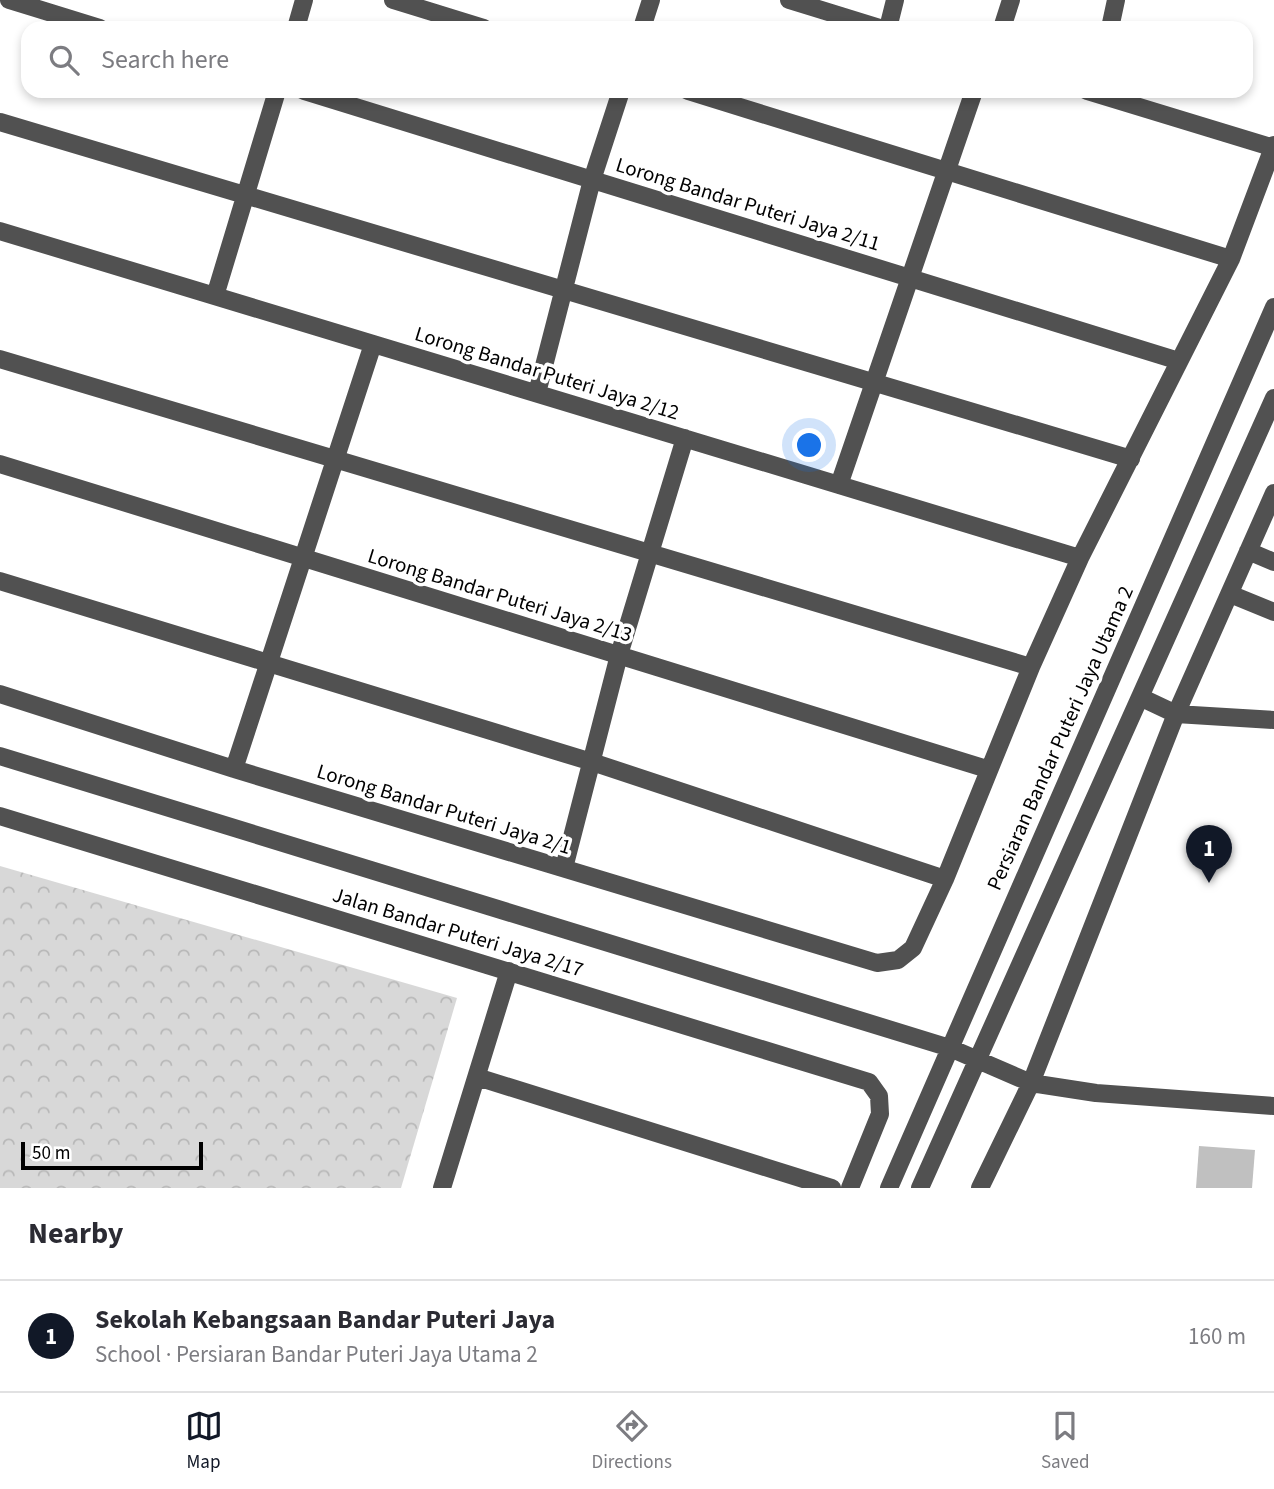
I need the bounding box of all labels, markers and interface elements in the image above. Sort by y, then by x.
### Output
search box [21,21,1253,98]
icon: search [45,41,83,79]
text: Search here [101,41,229,78]
street label: Lorong Bandar Puteri Jaya 2/11 [612,149,884,259]
street label: Lorong Bandar Puteri Jaya 2/12 [411,318,683,428]
your location [792,428,826,462]
street label: Lorong Bandar Puteri Jaya 2/13 [364,540,636,650]
street label: Persiaran Bandar Puteri Jaya Utama 2 [979,581,1141,895]
street label: Lorong Bandar Puteri Jaya 2/1 [313,756,575,862]
pin: 1 [1186,825,1232,883]
street label: Jalan Bandar Puteri Jaya 2/17 [329,879,587,985]
scale bar [21,1139,203,1171]
text: 50 m [32,1140,70,1167]
text: Nearby [28,1212,123,1255]
text: Sekolah Kebangsaan Bandar Puteri Jaya [95,1301,555,1338]
text: 1 [45,1320,57,1353]
text: 160 m [1188,1320,1246,1353]
text: School · Persiaran Bandar Puteri Jaya Utama 2 [95,1338,538,1371]
tab: Map [185,1407,223,1476]
tab: Directions [592,1407,672,1476]
tab: Saved [1041,1407,1089,1476]

